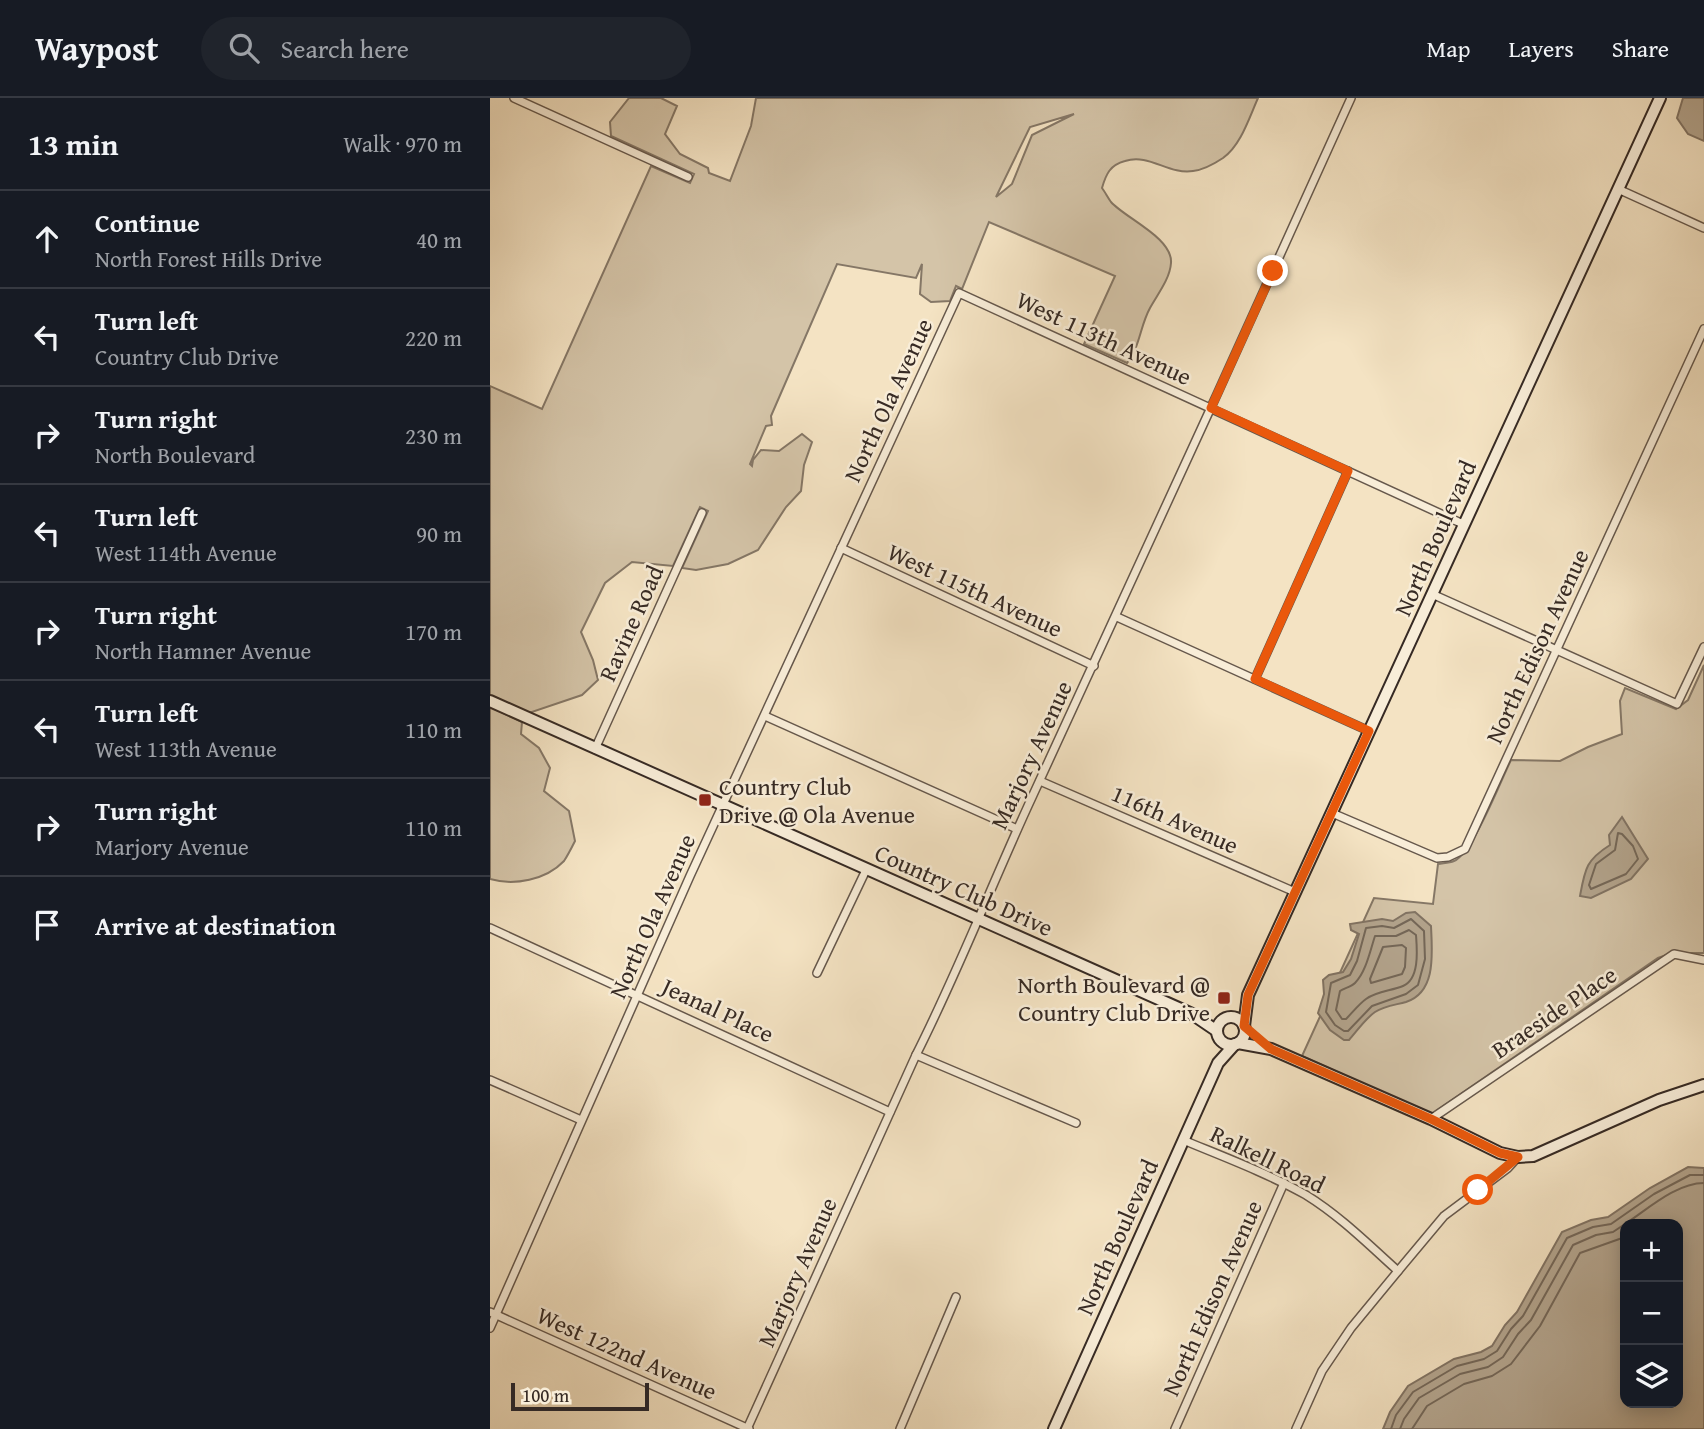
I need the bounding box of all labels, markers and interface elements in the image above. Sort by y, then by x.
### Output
search box [201,17,691,80]
text: Waypost [35,24,159,72]
icon: search [225,29,263,67]
text: Search here [281,29,409,68]
text: Map [1427,31,1470,66]
text: Layers [1508,31,1574,66]
text: Share [1612,31,1669,66]
text: 13 min [28,122,118,166]
text: Walk · 970 m [343,127,462,160]
text: Continue [95,203,200,242]
icon: ahead [28,220,66,258]
text: 40 m [416,223,462,256]
text: North Forest Hills Drive [95,242,322,275]
route end [1257,255,1288,286]
street label: West 113th Avenue [1011,282,1197,394]
text: Turn left [95,301,198,340]
street label: North Ola Avenue [835,313,941,487]
icon: left [28,318,66,356]
text: 220 m [405,321,462,354]
text: Country Club Drive [95,340,279,373]
text: Turn right [95,399,217,438]
icon: right [28,416,66,454]
text: 230 m [405,419,462,452]
text: North Boulevard [95,438,255,471]
street label: North Boulevard [1385,454,1485,621]
text: Turn left [95,497,198,536]
icon: left [28,514,66,552]
text: 90 m [416,517,462,550]
street label: West 115th Avenue [882,534,1068,646]
text: West 114th Avenue [95,536,277,569]
street label: North Edison Avenue [1477,543,1597,749]
street label: Ravine Road [590,559,672,687]
text: Turn right [95,595,217,634]
icon: right [28,612,66,650]
text: 170 m [405,615,462,648]
text: North Hamner Avenue [95,634,311,667]
street label: Marjory Avenue [981,675,1081,835]
text: Turn left [95,693,198,732]
icon: left [28,710,66,748]
text: 110 m [405,713,462,746]
text: West 113th Avenue [95,732,277,765]
place label: Country Club Drive @ Ola Avenue [719,769,915,832]
street label: 116th Avenue [1106,775,1244,863]
text: Turn right [95,791,217,830]
marker: Country Club Drive @ Ola Avenue [697,792,713,808]
icon: right [28,808,66,846]
text: 110 m [405,811,462,844]
street label: North Ola Avenue [600,828,704,1004]
text: Marjory Avenue [95,830,249,863]
street label: Country Club Drive [869,835,1059,945]
icon: arrive [28,906,66,944]
text: Arrive at destination [95,906,336,945]
street label: Braeside Place [1484,957,1624,1067]
place label: North Boulevard @ Country Club Drive [1018,967,1210,1030]
street label: Jeanal Place [654,968,780,1051]
marker: North Boulevard @ Country Club Drive [1216,990,1232,1006]
street label: Ralkell Road [1205,1116,1331,1202]
street label: North Boulevard [1067,1153,1167,1320]
route start [1462,1174,1493,1205]
street label: Marjory Avenue [748,1192,846,1352]
street label: North Edison Avenue [1153,1194,1271,1402]
map controls [1620,1219,1683,1408]
button: + [1620,1219,1683,1282]
button: − [1620,1282,1683,1345]
street label: West 122nd Avenue [531,1298,723,1408]
button: layers [1620,1345,1683,1408]
scale bar [511,1380,649,1412]
text: 100 m [522,1381,569,1409]

